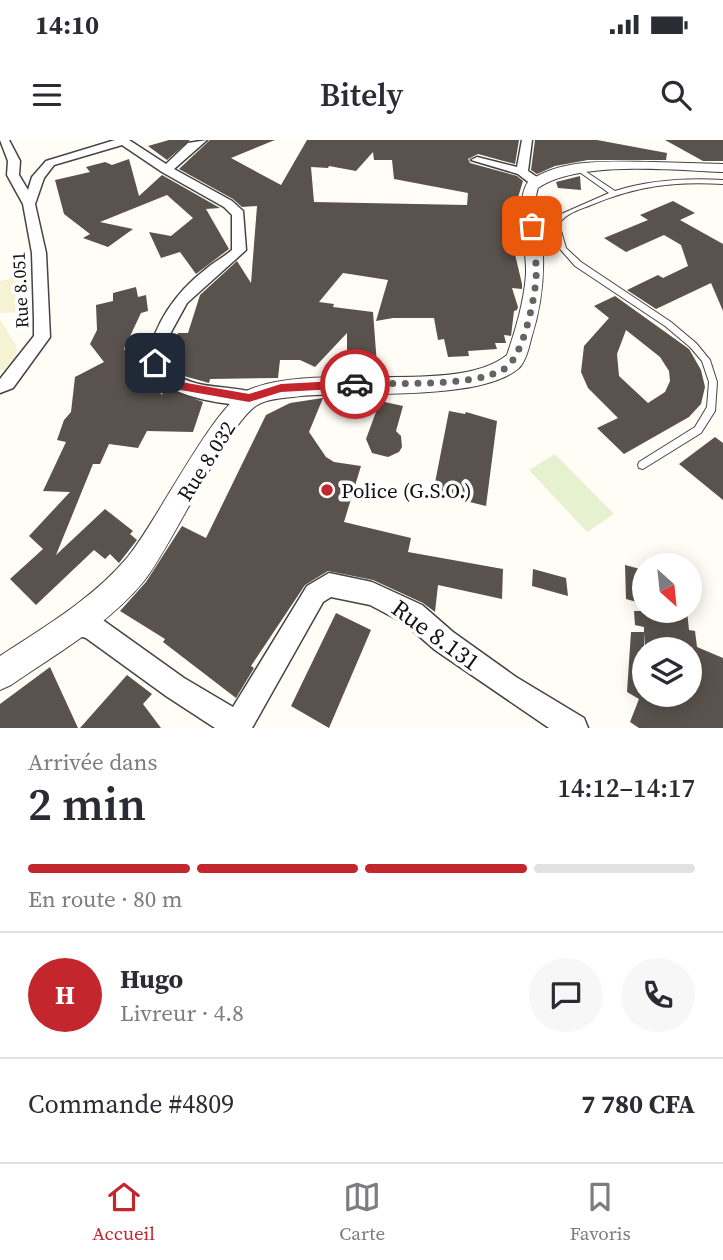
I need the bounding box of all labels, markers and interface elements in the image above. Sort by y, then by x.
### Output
text: 14:10 [35,7,99,43]
text: Bitely [320,73,403,117]
icon: menu [28,76,66,114]
icon: search [657,76,695,114]
pin [502,196,562,256]
icon: bag [513,207,551,245]
street label: Rue 8.051 [6,251,34,329]
pin [125,333,185,393]
icon: home [136,344,174,382]
courier [320,349,390,419]
icon: car [336,365,374,403]
street label: Rue 8.032 [170,415,242,507]
place label: Police (G.S.O.) [341,476,472,505]
marker: Police (G.S.O.) [319,482,335,498]
north arrow [632,553,702,623]
map controls [632,553,702,707]
street label: Rue 8.131 [385,592,487,678]
button: layers [632,637,702,707]
text: Arrivée dans [28,746,158,778]
text: 14:12–14:17 [558,770,695,806]
text: 2 min [28,772,146,835]
text: En route · 80 m [28,883,182,915]
button: chat [529,958,603,1032]
button: phone [621,958,695,1032]
text: Hugo [120,961,183,997]
text: H [55,977,75,1013]
text: Livreur · 4.8 [120,997,244,1029]
text: Commande #4809 [28,1086,234,1122]
text: 7 780 CFA [581,1086,695,1122]
tab: Accueil [92,1178,155,1246]
tab: Carte [339,1178,385,1246]
tab: Favoris [570,1178,631,1246]

